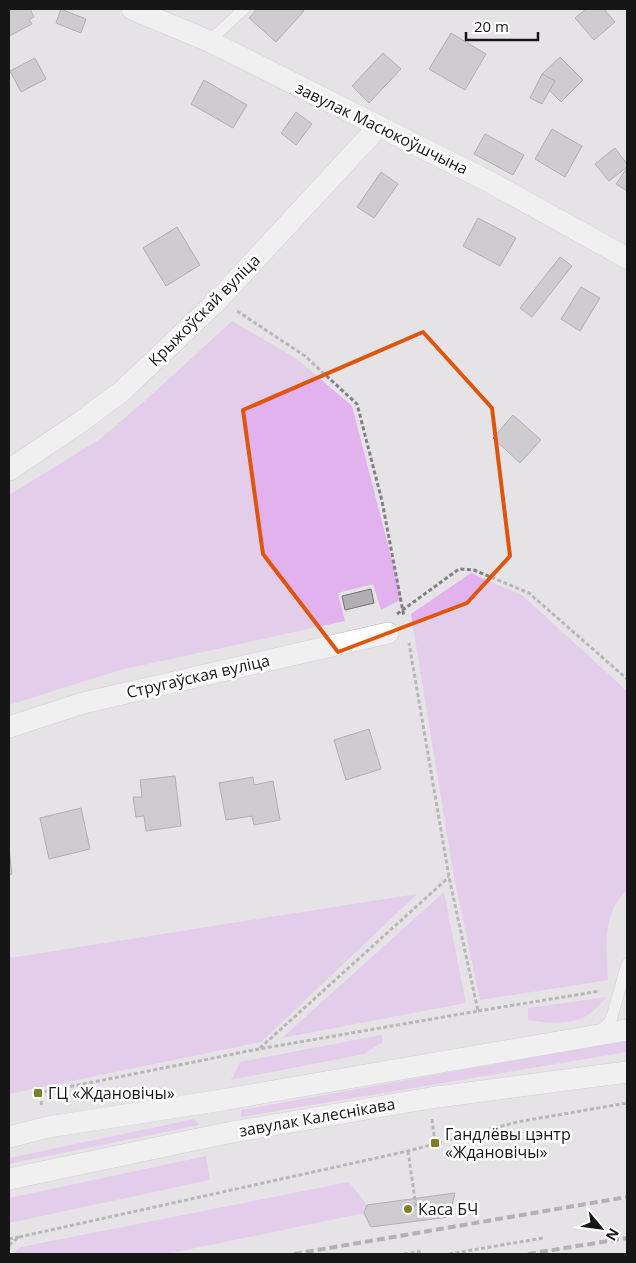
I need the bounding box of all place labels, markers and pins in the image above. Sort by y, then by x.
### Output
place label: ГЦ «Ждановічы» [48,1082,175,1104]
marker: ГЦ «Ждановічы» [32,1087,44,1099]
place label: Гандлёвы цэнтр «Ждановічы» [445,1123,571,1163]
marker: Гандлёвы цэнтр «Ждановічы» [429,1137,441,1149]
place label: Каса БЧ [418,1198,478,1220]
marker: Каса БЧ [402,1203,414,1215]

